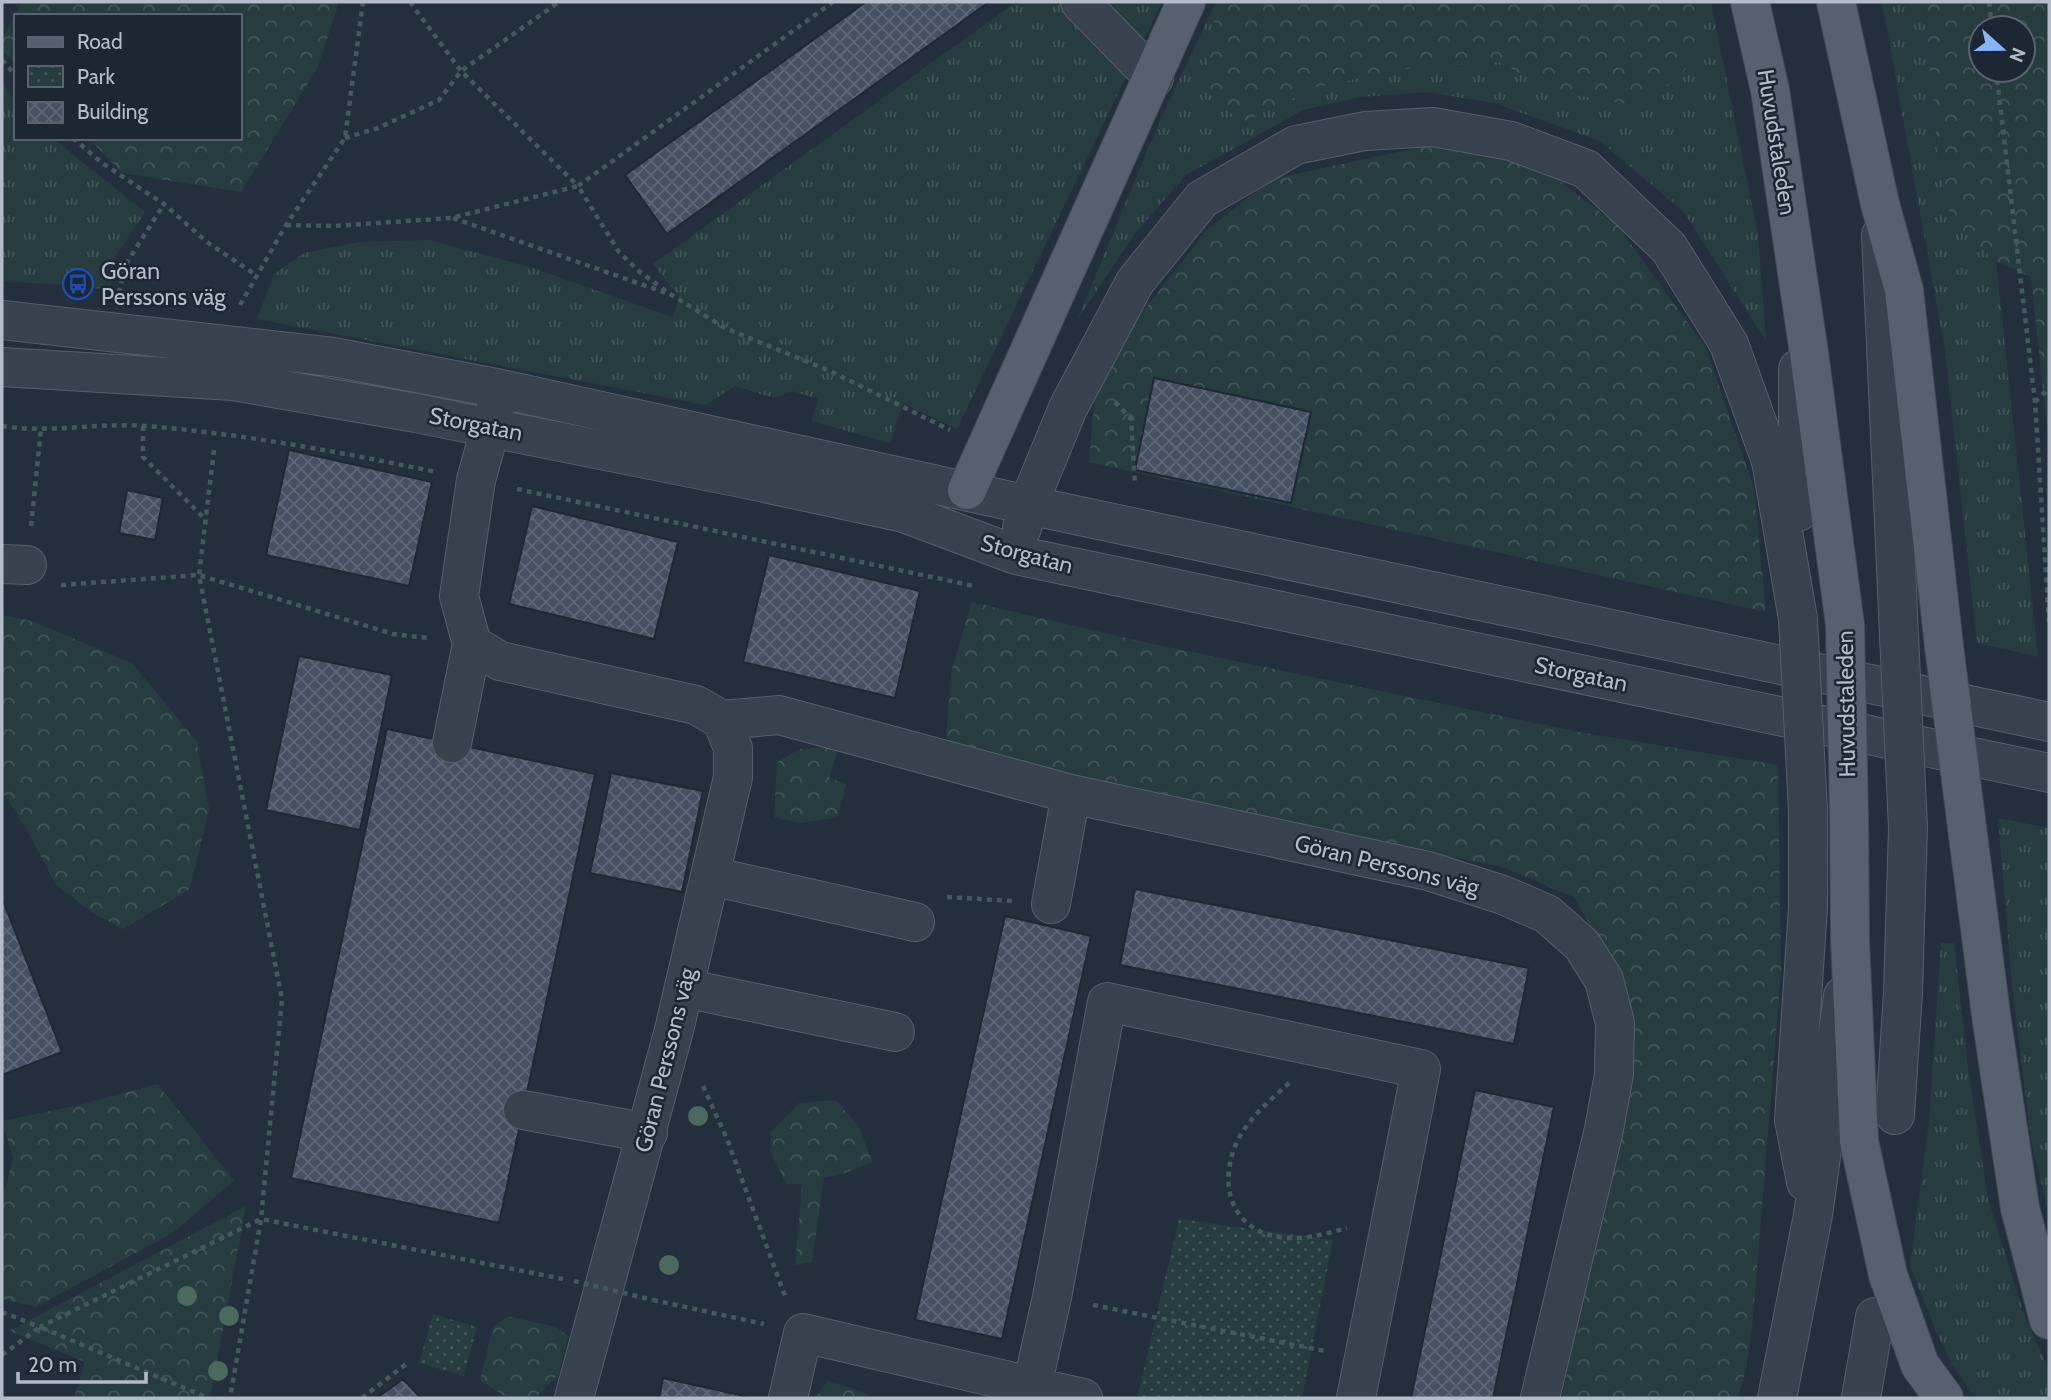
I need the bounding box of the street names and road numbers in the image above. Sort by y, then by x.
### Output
street label: Huvudstaleden [1752,67,1802,217]
street label: Storgatan [427,401,525,447]
street label: Storgatan [978,528,1076,580]
street label: Huvudstaleden [1831,630,1861,778]
street label: Storgatan [1532,650,1630,698]
street label: Göran Perssons väg [1292,829,1483,902]
street label: Göran Perssons väg [629,964,702,1155]

